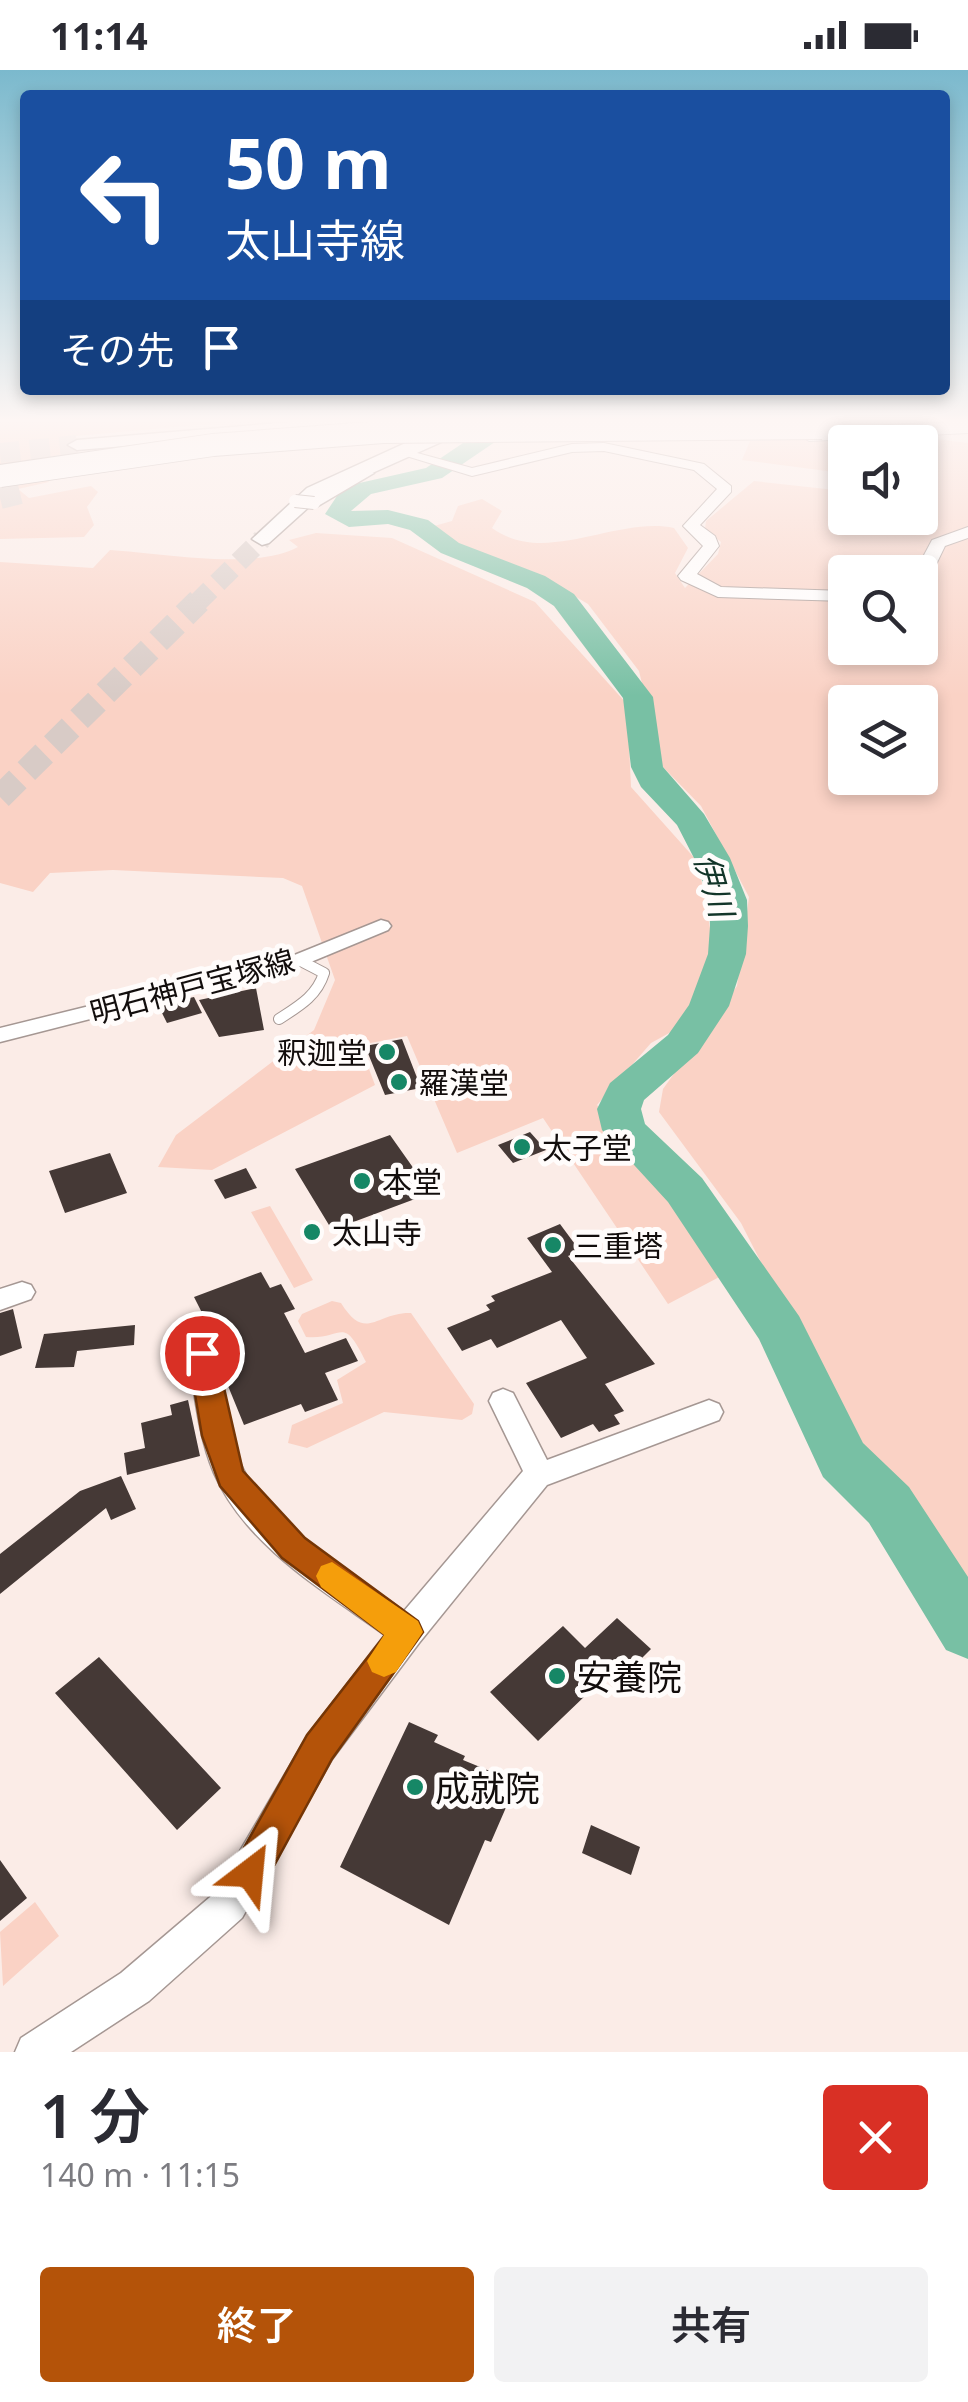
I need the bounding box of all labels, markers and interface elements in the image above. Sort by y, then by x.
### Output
text: 11:14 [50,9,148,61]
text: 50 m [225,114,392,210]
icon: left [60,130,190,260]
text: 太山寺線 [225,209,405,270]
icon: arrive [194,320,249,375]
text: その先 [60,323,174,375]
map controls [828,425,938,795]
button: sound [828,425,938,535]
button: search [828,555,938,665]
button: layers [828,685,938,795]
water label: 伊川 [686,848,745,925]
street label: 明石神戸宝塚線 [85,939,299,1033]
place label: 釈迦堂 [277,1032,367,1073]
marker: 釈迦堂 [376,1041,398,1063]
place label: 羅漢堂 [419,1062,509,1103]
marker: 羅漢堂 [388,1071,410,1093]
place label: 太子堂 [542,1127,632,1168]
marker: 太子堂 [511,1136,533,1158]
place label: 本堂 [382,1161,442,1202]
marker: 本堂 [351,1170,373,1192]
place label: 太山寺 [332,1212,422,1253]
marker: 太山寺 [301,1221,323,1243]
place label: 三重塔 [573,1225,663,1266]
marker: 三重塔 [542,1234,564,1256]
pin [160,1311,245,1396]
icon: arrive [175,1326,230,1381]
place label: 安養院 [577,1653,682,1700]
marker: 安養院 [546,1665,568,1687]
place label: 成就院 [435,1764,540,1811]
marker: 成就院 [404,1776,426,1798]
position arrow [198,1821,302,1925]
text: 1 分 [40,2074,150,2156]
button: close [823,2085,928,2190]
text: 140 m · 11:15 [40,2153,240,2196]
button: 終了 [40,2267,474,2382]
button: 共有 [494,2267,928,2382]

